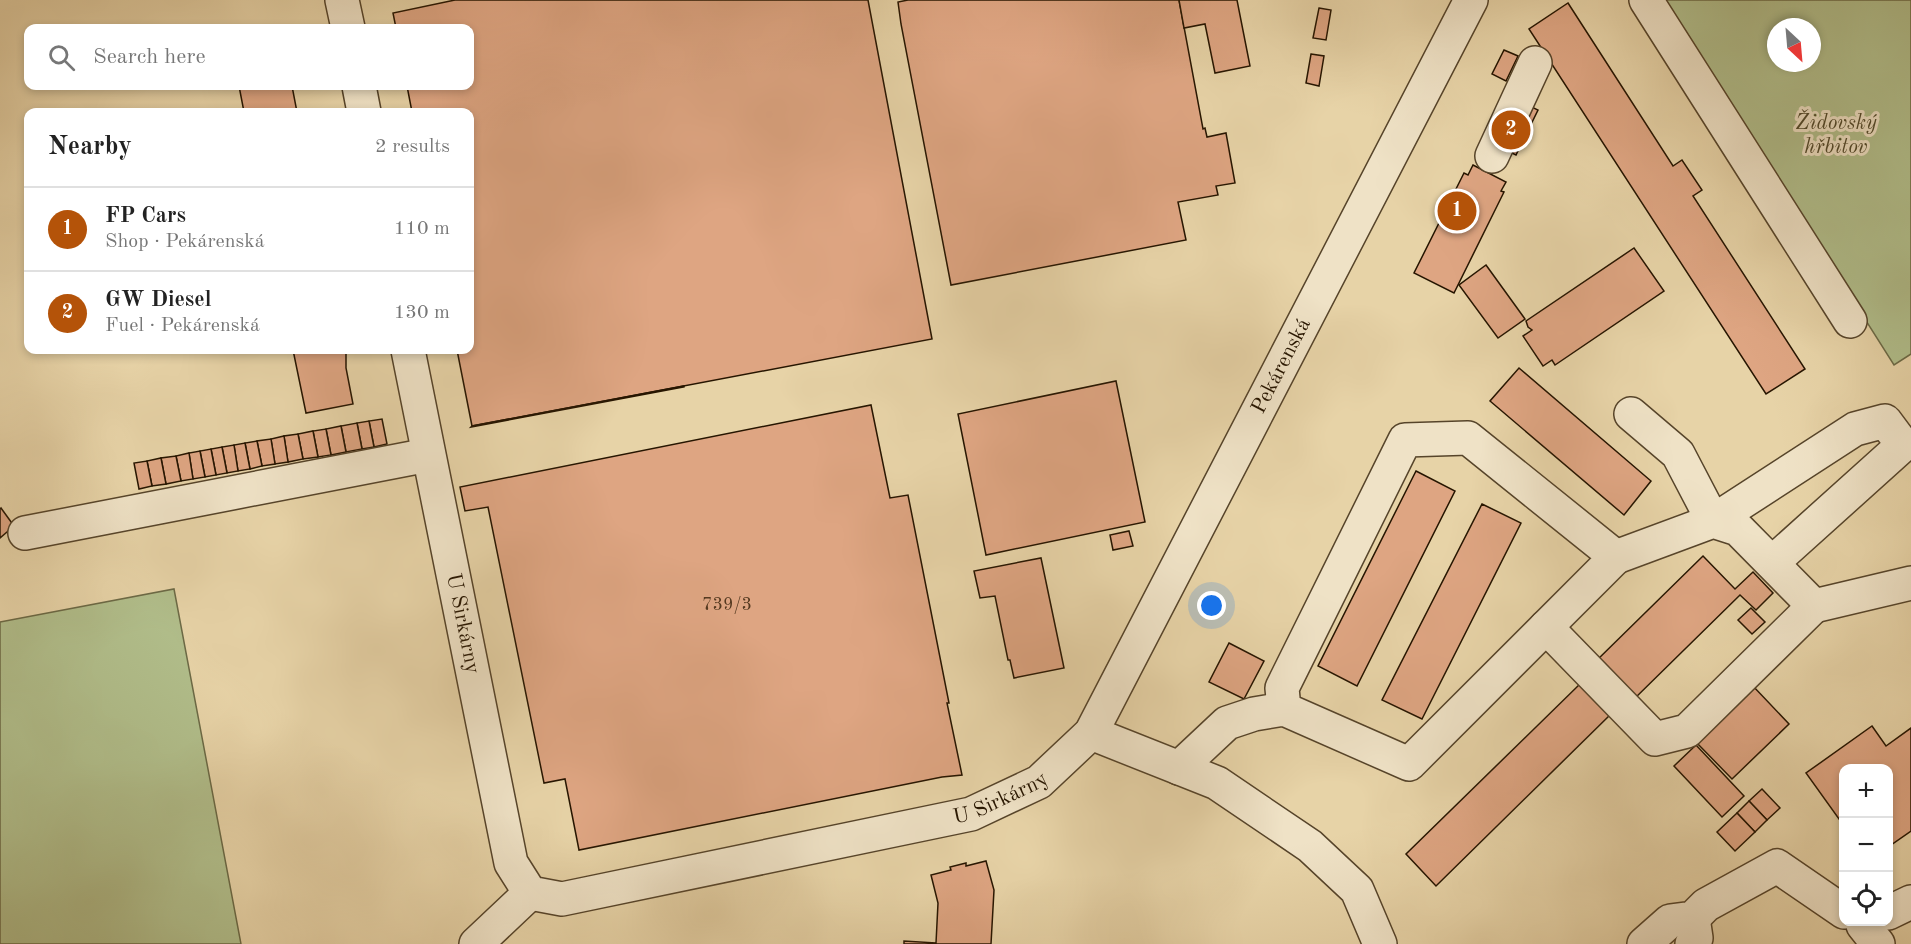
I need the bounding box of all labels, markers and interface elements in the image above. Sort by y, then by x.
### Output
north arrow [1767,18,1821,72]
search box [24,24,474,90]
icon: search [45,41,78,74]
text: Search here [93,46,206,68]
pin: 2 [1492,108,1530,152]
park label: Židovský hřbitov [1795,109,1877,158]
text: Nearby [48,134,132,160]
text: 2 results [375,137,450,157]
pin: 1 [1438,188,1476,234]
text: FP Cars [105,205,186,227]
text: 1 [62,219,73,239]
text: 110 m [394,219,450,239]
text: Shop · Pekárenská [105,232,265,252]
text: GW Diesel [105,289,211,311]
text: 2 [62,303,73,323]
text: 130 m [394,303,450,323]
street label: Pekárenská [1248,315,1315,417]
text: Fuel · Pekárenská [105,316,260,336]
street label: U Sirkárny [443,571,483,676]
your location [1197,591,1226,620]
house number: 739/3 [702,596,752,614]
map controls [1839,764,1893,926]
button: + [1839,764,1893,818]
street label: U Sirkárny [951,768,1053,828]
button: − [1839,818,1893,872]
button: locate [1839,872,1893,926]

